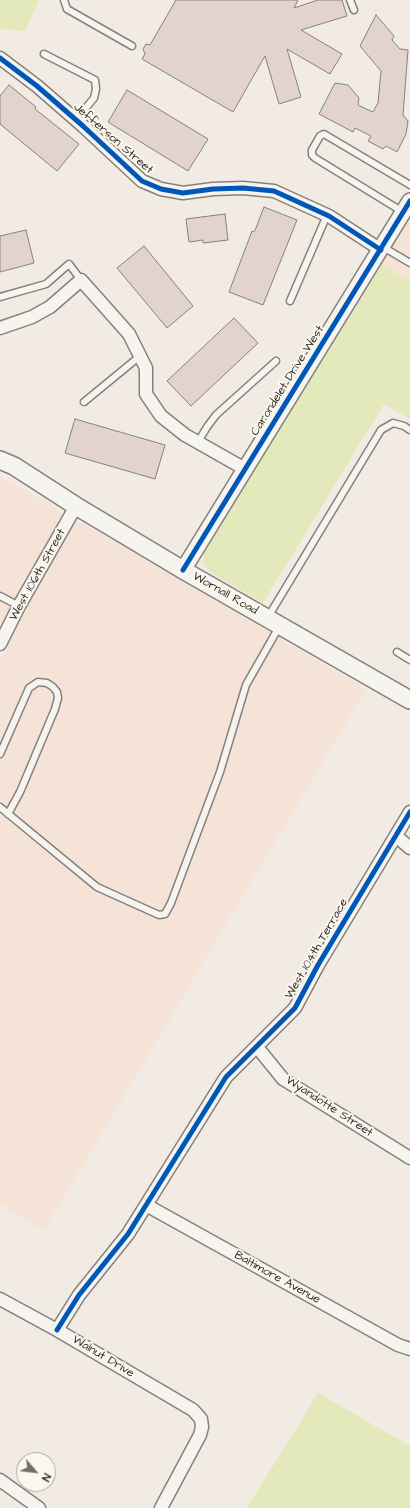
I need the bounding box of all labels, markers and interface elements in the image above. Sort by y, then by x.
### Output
street label: Jefferson Street [70,100,156,178]
street label: Carondelet Drive West [248,323,328,439]
street label: West 106th Street [7,527,69,623]
street label: Wornall Road [190,570,260,618]
street label: West 104th Terrace [282,896,352,1002]
street label: Wyandotte Street [283,1073,375,1141]
street label: Baltimore Avenue [231,1248,323,1308]
street label: Walnut Drive [69,1333,137,1381]
north arrow [16,1452,56,1492]
text: N [38,1471,54,1484]

